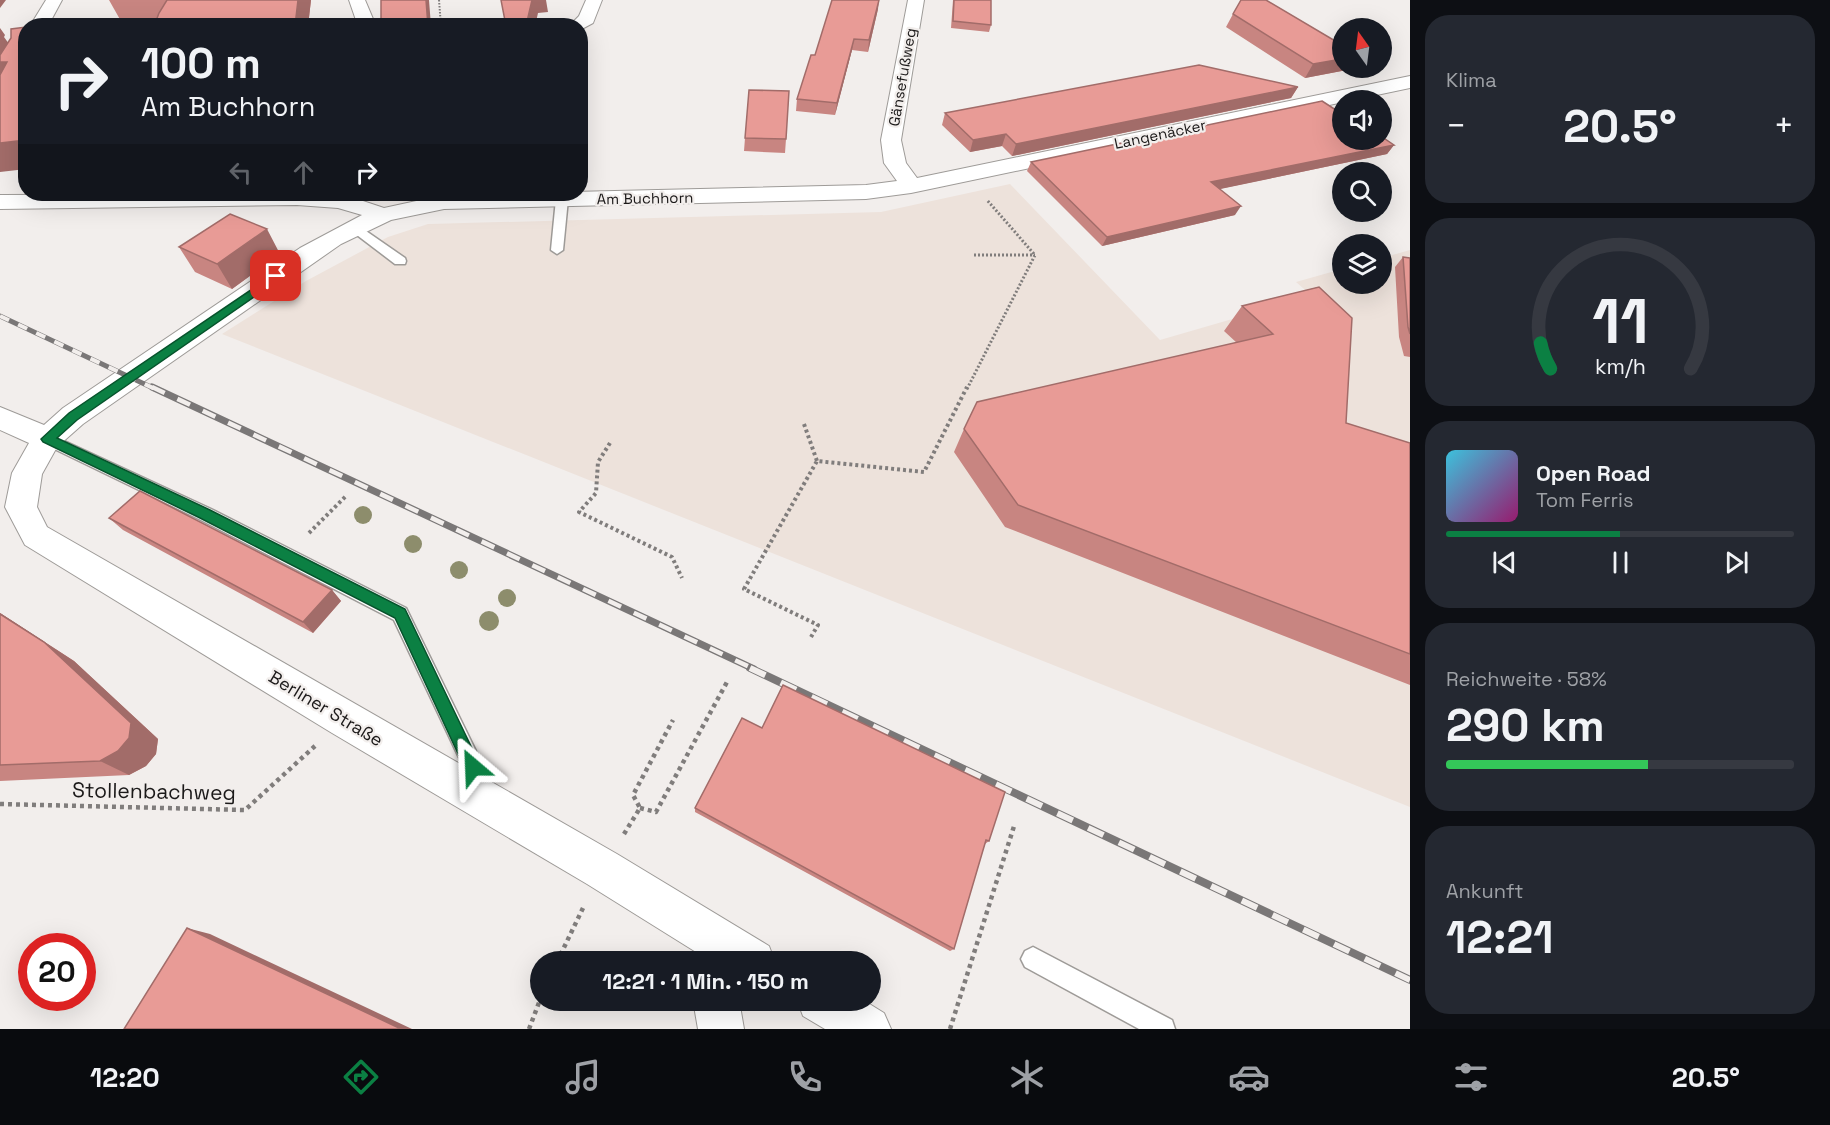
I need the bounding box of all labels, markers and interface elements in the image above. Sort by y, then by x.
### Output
north arrow [1332,18,1392,78]
map controls [1332,18,1392,294]
street label: Gänsefußweg [884,26,920,128]
text: 100 m [141,37,261,90]
icon: right [42,42,120,120]
text: Klima [1446,67,1497,93]
text: Am Buchhorn [141,89,315,124]
button: sound [1332,90,1392,150]
text: 20.5° [1563,98,1677,155]
text: − [1446,105,1466,147]
text: + [1774,105,1794,147]
street label: Langenäcker [1112,115,1208,153]
icon: left [224,156,257,189]
icon: ahead [287,156,320,189]
icon: right [350,156,383,189]
button: search [1332,162,1392,222]
street label: Am Buchhorn [596,188,694,208]
button: layers [1332,234,1392,294]
pin [250,250,301,301]
icon: arrive [259,259,292,292]
text: 11 [1592,282,1648,361]
text: km/h [1594,353,1646,380]
text: Open Road [1536,459,1651,487]
text: Tom Ferris [1536,487,1634,513]
icon: previous [1488,546,1521,579]
icon: pause [1604,546,1637,579]
icon: next [1720,546,1753,579]
street label: Berliner Straße [265,665,387,751]
text: Reichweite · 58% [1446,666,1607,692]
text: 290 km [1446,697,1605,754]
position arrow [441,735,505,799]
street label: Stollenbachweg [72,776,236,806]
text: Ankunft [1446,878,1524,904]
text: 12:21 [1446,909,1554,966]
speed limit sign: 20 [18,933,96,1011]
text: 12:21 · 1 Min. · 150 m [602,967,809,995]
icon: directions [340,1056,382,1098]
icon: music [562,1056,604,1098]
icon: phone [784,1056,826,1098]
icon: climate [1006,1056,1048,1098]
icon: car [1228,1056,1270,1098]
icon: filters [1450,1056,1492,1098]
text: 12:20 [90,1060,160,1095]
text: 20.5° [1672,1060,1740,1095]

